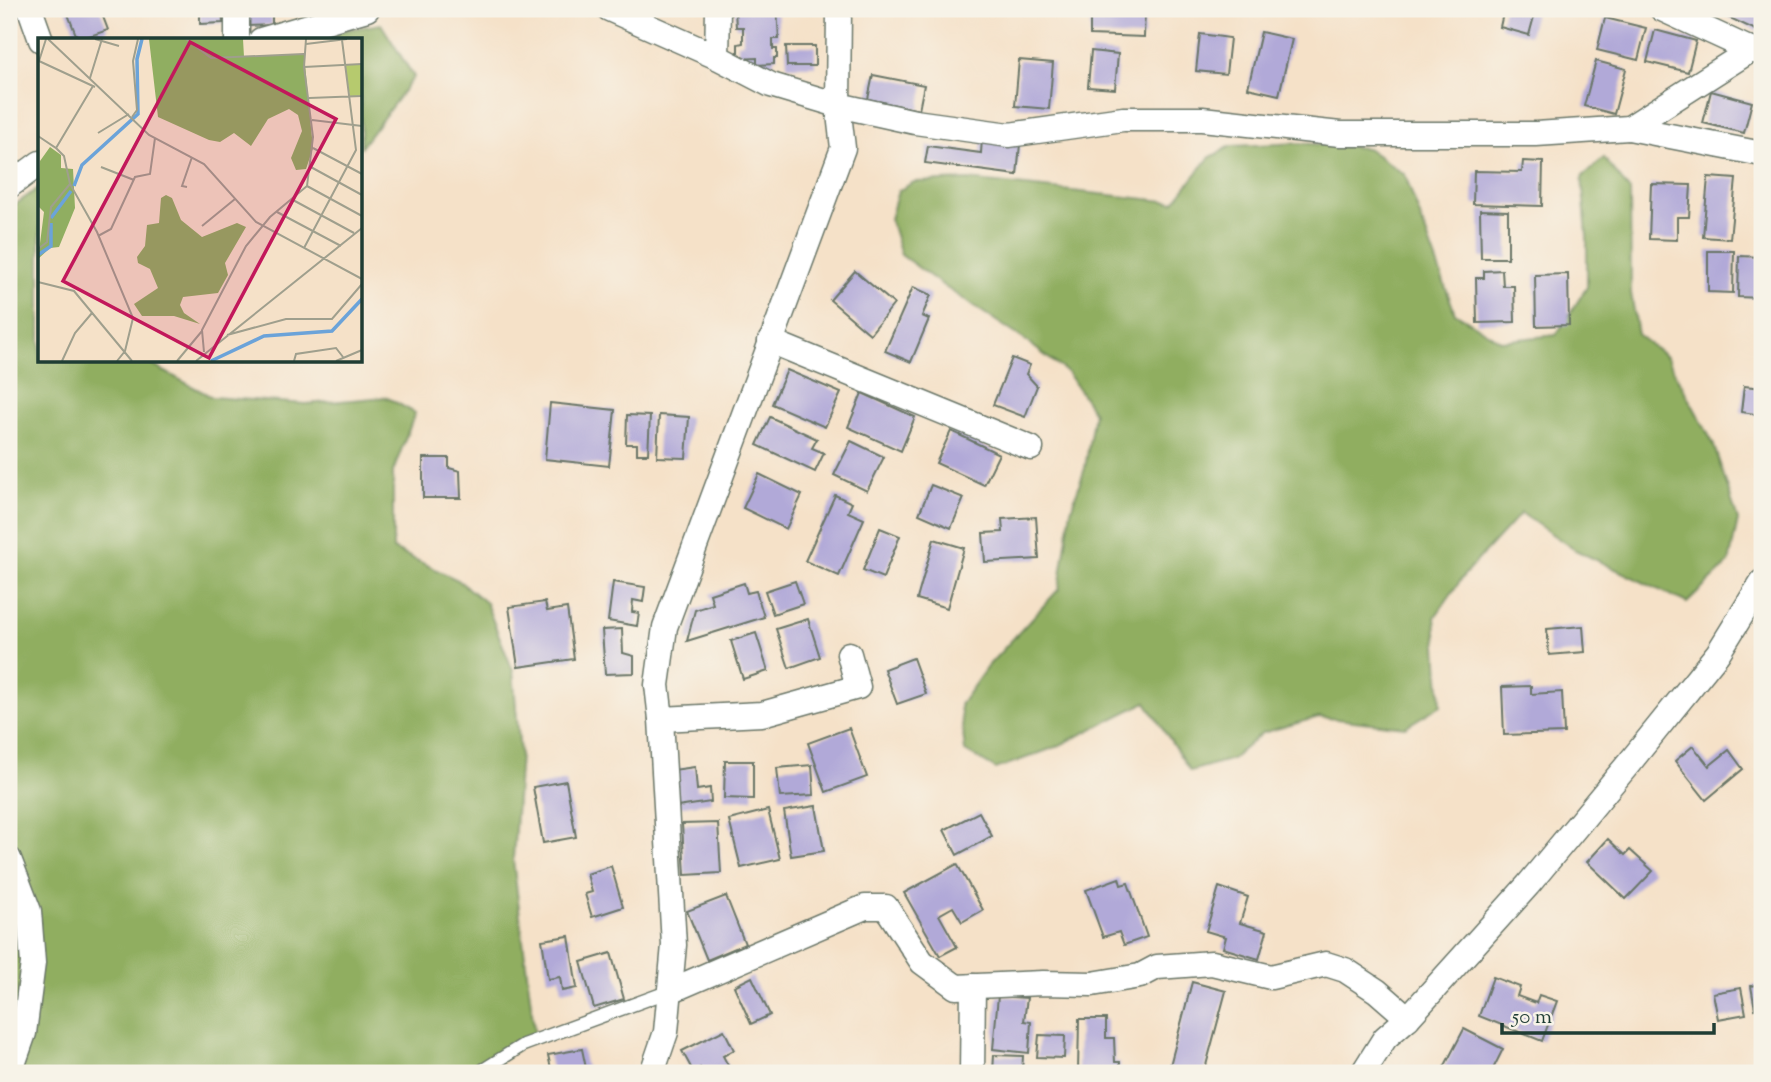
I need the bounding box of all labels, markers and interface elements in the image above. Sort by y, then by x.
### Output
inset map [38,38,362,362]
scale bar [1502,991,1713,1035]
text: 50 m [1511,1003,1552,1033]

